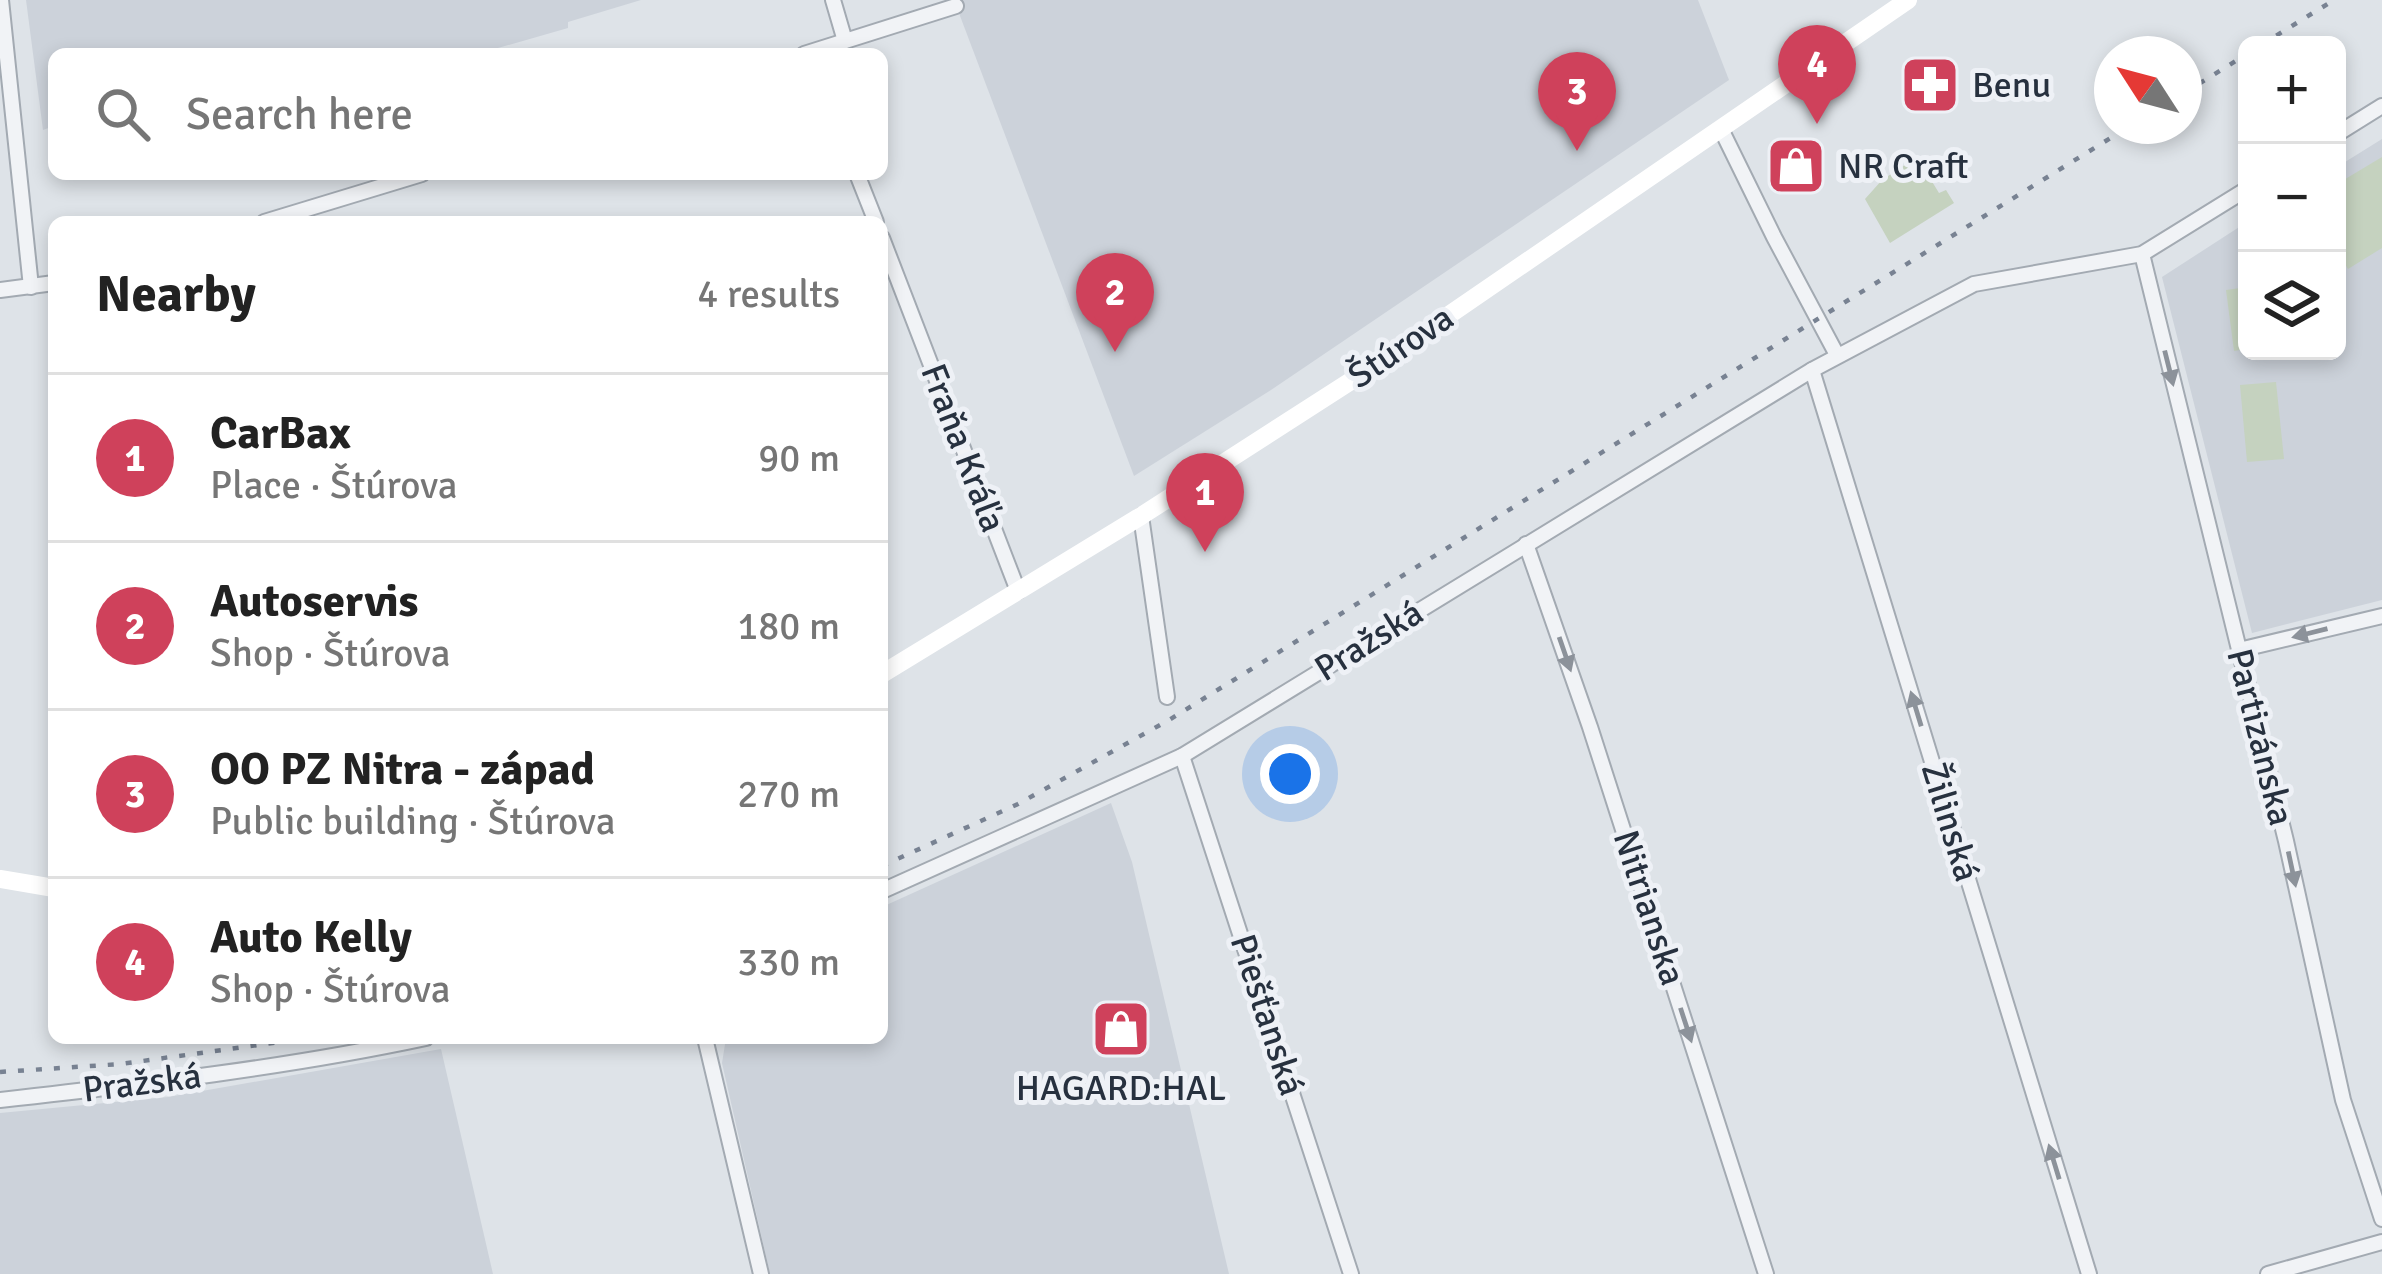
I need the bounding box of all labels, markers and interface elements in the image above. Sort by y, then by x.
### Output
pin: 4 [1778,25,1856,124]
north arrow [2094,36,2202,144]
map controls [2238,36,2346,360]
button: + [2238,36,2346,144]
search box [48,48,888,180]
pin: 3 [1538,52,1616,151]
pharmacy icon: Benu [1899,54,1961,116]
place label: Benu [1972,63,2051,108]
icon: search [90,81,156,147]
text: Search here [186,87,413,142]
shop icon: NR Craft [1765,135,1827,197]
place label: NR Craft [1838,144,1969,189]
button: − [2238,144,2346,252]
button: layers [2238,252,2346,360]
pin: 2 [1076,253,1154,352]
text: Nearby [96,263,256,326]
text: 4 results [697,270,840,318]
street label: Štúrova [1340,295,1462,399]
one-way arrow [2160,349,2179,386]
street label: Fraňa Kráľa [910,358,1016,538]
text: CarBax [210,406,351,461]
text: 1 [124,434,146,482]
text: 90 m [758,434,840,482]
pin: 1 [1166,453,1244,552]
text: Place · Štúrova [210,461,458,509]
text: Autoservis [210,574,419,629]
street label: Pražská [1307,590,1431,692]
text: 2 [124,602,146,650]
text: 180 m [737,602,840,650]
one-way arrow [2292,624,2329,643]
text: Shop · Štúrova [210,629,451,677]
one-way arrow [1557,636,1575,672]
street label: Partizánska [2216,644,2304,830]
one-way arrow [1906,690,1924,727]
text: OO PZ Nitra - západ [210,742,595,797]
your location [1260,744,1320,804]
street label: Žilinská [1911,757,1989,887]
text: 3 [124,770,146,818]
text: 270 m [737,770,840,818]
text: Public building · Štúrova [210,797,615,845]
street label: Nitrianska [1603,825,1695,991]
one-way arrow [2284,850,2303,888]
text: Auto Kelly [210,910,412,965]
street label: Piešťanská [1220,929,1314,1101]
text: 4 [124,938,146,986]
text: 330 m [737,938,840,986]
text: Shop · Štúrova [210,965,451,1013]
shop icon: HAGARD:HAL [1090,998,1152,1060]
one-way arrow [1678,1007,1697,1044]
street label: Pražská [80,1053,204,1113]
place label: HAGARD:HAL [1016,1066,1226,1111]
one-way arrow [2044,1143,2062,1180]

